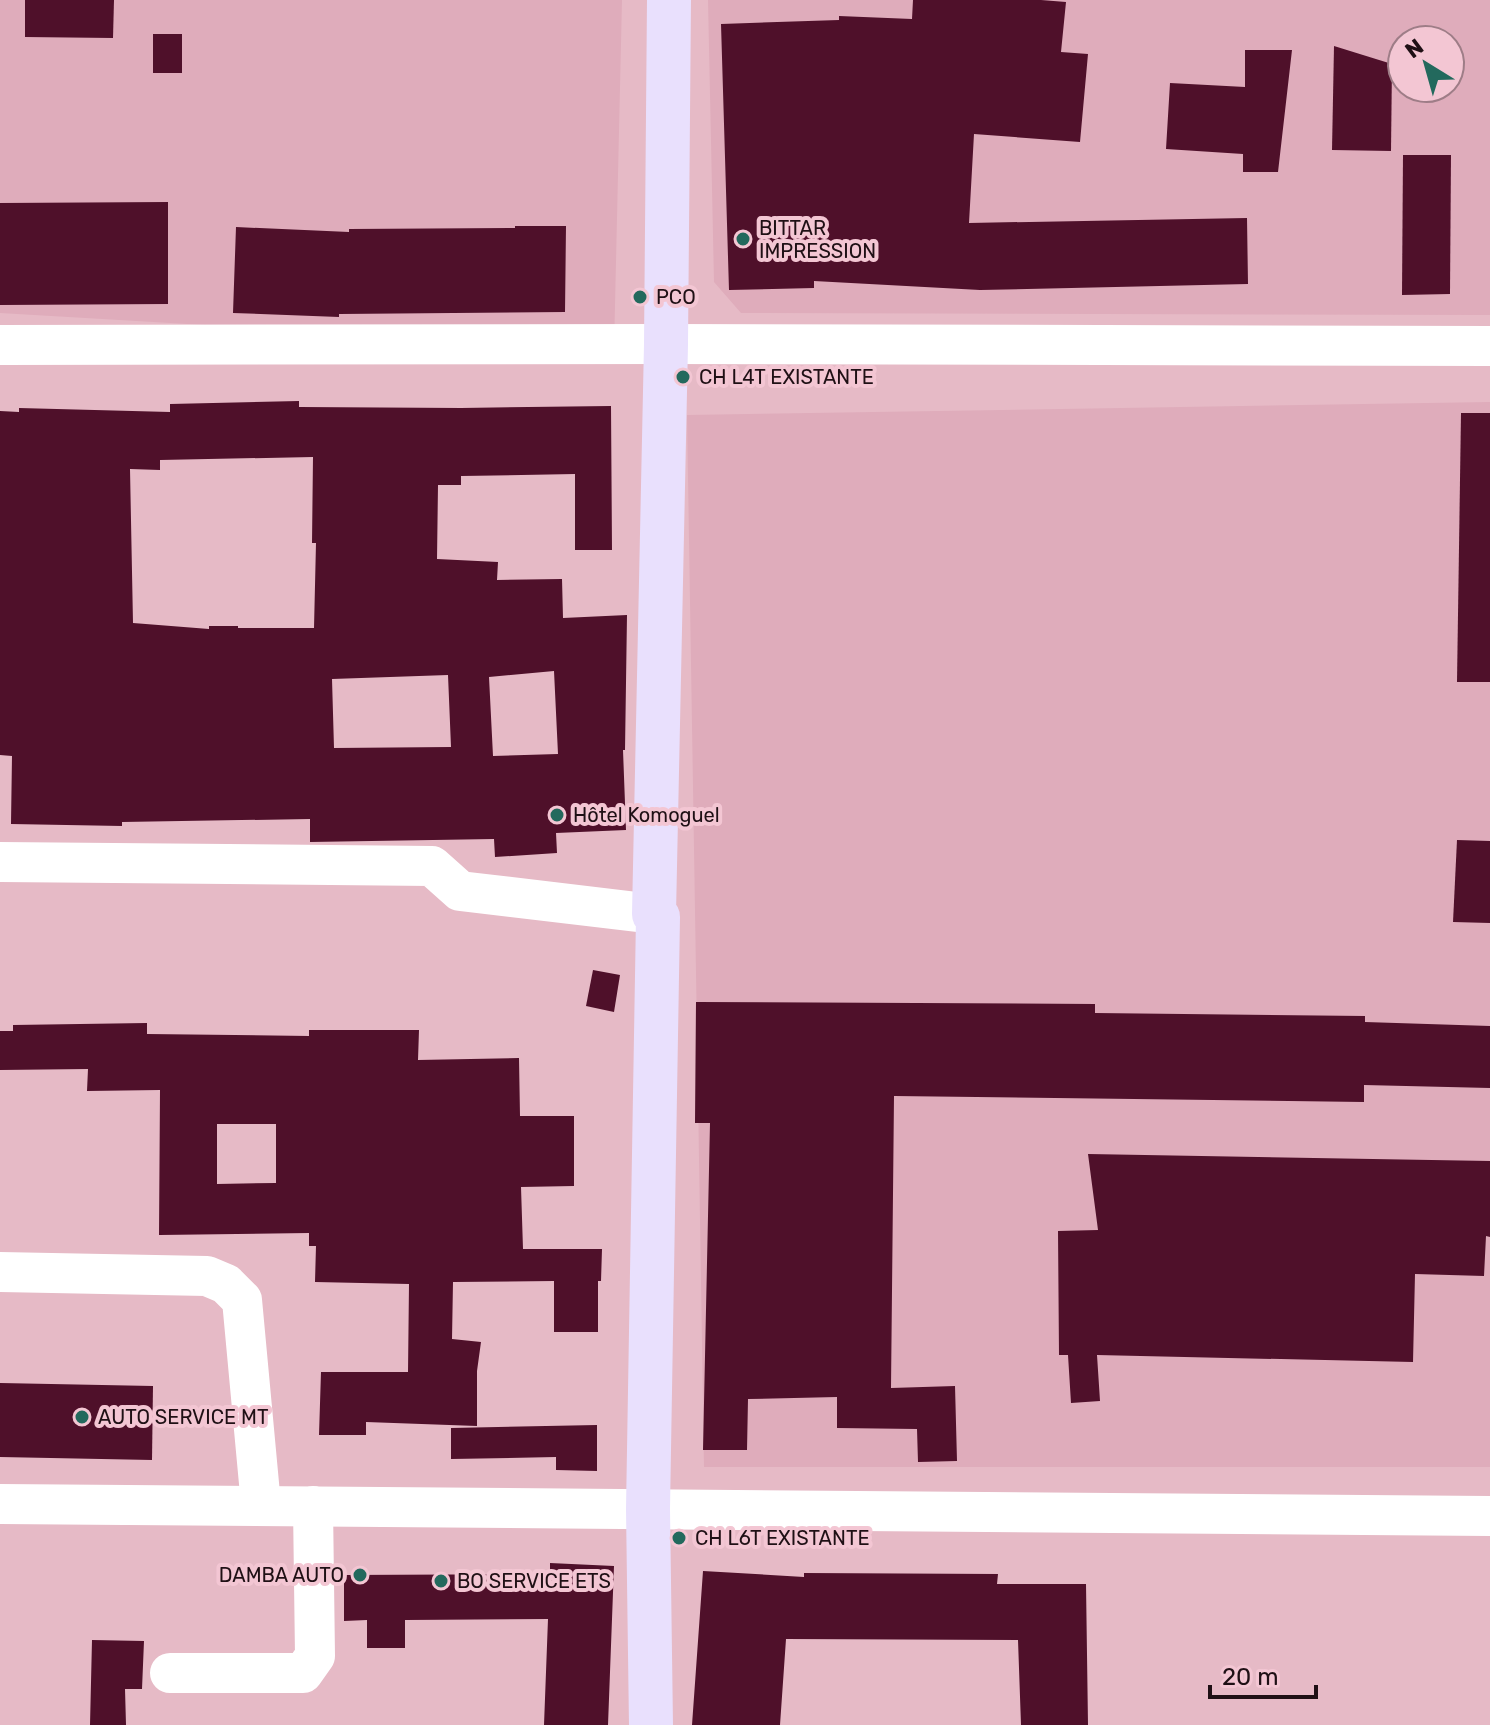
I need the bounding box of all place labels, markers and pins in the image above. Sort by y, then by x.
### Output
place label: BITTAR IMPRESSION [759,216,876,263]
marker: BITTAR IMPRESSION [734,230,752,248]
place label: PCO [656,285,696,309]
marker: PCO [631,288,649,306]
place label: CH L4T EXISTANTE [699,365,874,389]
marker: CH L4T EXISTANTE [674,368,692,386]
place label: Hôtel Komoguel [573,803,720,827]
marker: Hôtel Komoguel [548,806,566,824]
place label: AUTO SERVICE MT [98,1405,269,1429]
marker: AUTO SERVICE MT [73,1408,91,1426]
place label: CH L6T EXISTANTE [695,1526,870,1550]
marker: CH L6T EXISTANTE [670,1529,688,1547]
place label: DAMBA AUTO [219,1563,344,1587]
marker: DAMBA AUTO [351,1566,369,1584]
place label: BO SERVICE ETS [457,1569,611,1593]
marker: BO SERVICE ETS [432,1572,450,1590]

